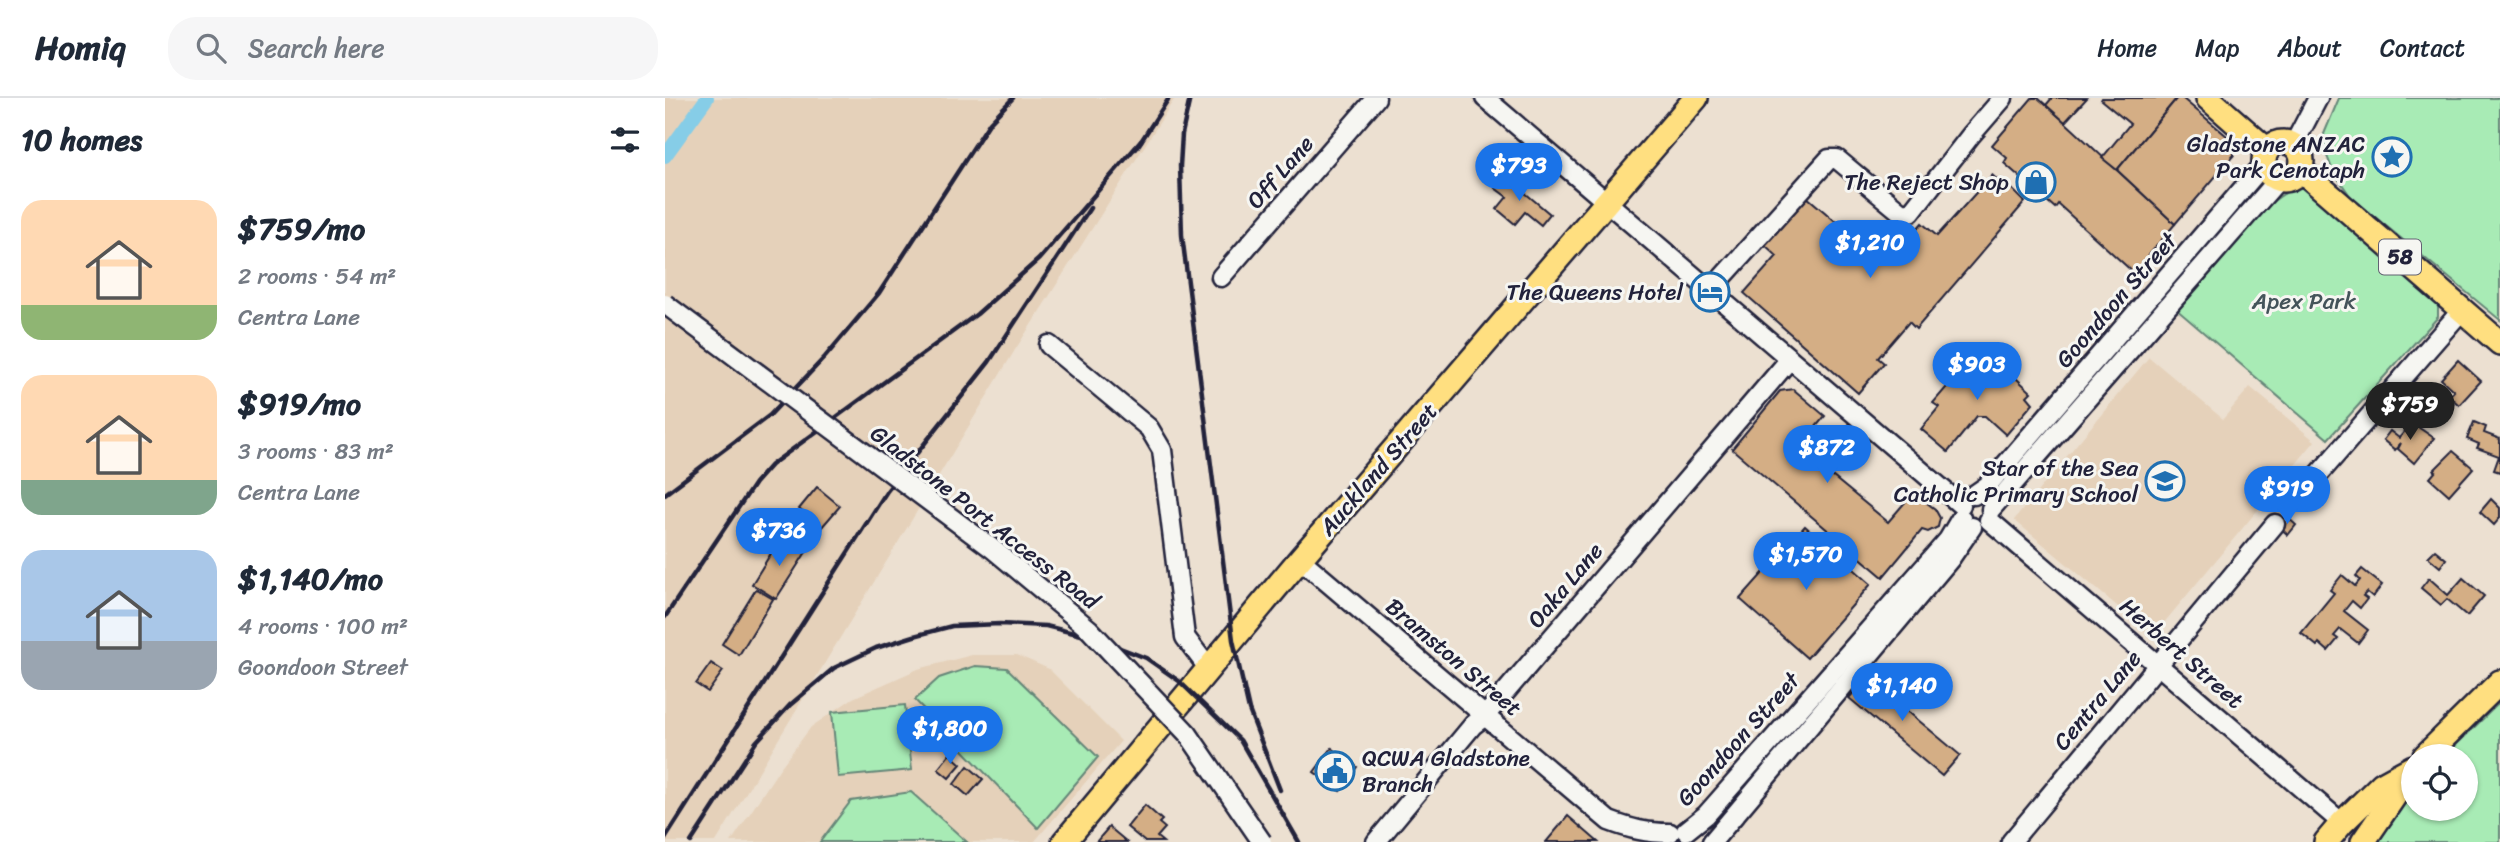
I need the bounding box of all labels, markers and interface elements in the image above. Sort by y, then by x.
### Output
search box [168,17,658,80]
text: Homiq [35,19,126,77]
text: Search here [248,25,385,71]
text: Home [2097,27,2157,69]
text: Map [2195,27,2239,69]
text: About [2277,27,2342,69]
text: Contact [2380,27,2465,69]
icon: search [192,29,230,67]
text: 10 homes [21,113,142,167]
icon: filters [606,121,644,159]
place label: Gladstone ANZAC Park Cenotaph [2187,124,2365,191]
street label: Off Lane [1236,126,1325,219]
place icon: Gladstone ANZAC Park Cenotaph [2371,136,2413,178]
pin: $793 [1478,144,1560,203]
text: $793 [1491,145,1547,186]
shop icon: The Reject Shop [2015,161,2057,203]
place label: The Reject Shop [1844,162,2009,203]
text: $759/mo [238,202,365,256]
pin: $1,210 [1813,220,1927,280]
street label: Goondoon Street [2045,221,2189,378]
text: $1,210 [1835,222,1905,263]
icon: home [77,228,161,312]
road number: 58 [2379,240,2421,274]
text: 2 rooms · 54 m² [238,256,396,297]
hotel icon: The Queens Hotel [1689,271,1731,313]
place label: The Queens Hotel [1506,272,1683,313]
park label: Apex Park [2251,281,2357,322]
text: Centra Lane [238,297,360,338]
pin: $903 [1936,342,2018,402]
text: $903 [1949,344,2005,385]
text: $919/mo [238,377,361,431]
pin: $759 [2369,382,2451,442]
text: $759 [2382,384,2438,425]
street label: Auckland Street [1308,393,1448,546]
icon: home [77,403,161,487]
street label: Gladstone Port Access Road [861,414,1110,622]
pin: $872 [1786,426,1868,485]
text: $872 [1799,427,1855,468]
text: 3 rooms · 83 m² [238,431,394,472]
place label: Star of the Sea Catholic Primary School [1894,448,2138,515]
school or university icon: Star of the Sea Catholic Primary School [2144,460,2186,502]
pin: $919 [2246,466,2328,526]
text: $919 [2260,468,2314,509]
text: Centra Lane [238,472,360,513]
pin: $736 [738,508,820,568]
text: $736 [752,510,806,551]
pin: $1,570 [1749,532,1863,592]
street label: Oaka Lane [1517,533,1614,638]
text: $1,570 [1769,534,1843,575]
text: $1,140/mo [238,552,383,606]
icon: home [77,578,161,662]
street label: Bramston Street [1376,587,1532,727]
street label: Herbert Street [2110,587,2254,720]
text: 4 rooms · 100 m² [238,606,408,647]
street label: Centra Lane [2042,640,2152,760]
text: Goondoon Street [238,647,408,688]
street label: Goondoon Street [1666,661,1812,816]
pin: $1,140 [1845,664,1959,723]
text: $1,140 [1867,665,1937,706]
pin: $1,800 [893,706,1007,766]
text: $1,800 [913,708,987,749]
place label: QCWA Gladstone Branch [1362,738,1530,805]
map controls [2401,744,2478,821]
button: locate [2401,744,2478,821]
public building icon: QCWA Gladstone Branch [1314,750,1356,792]

